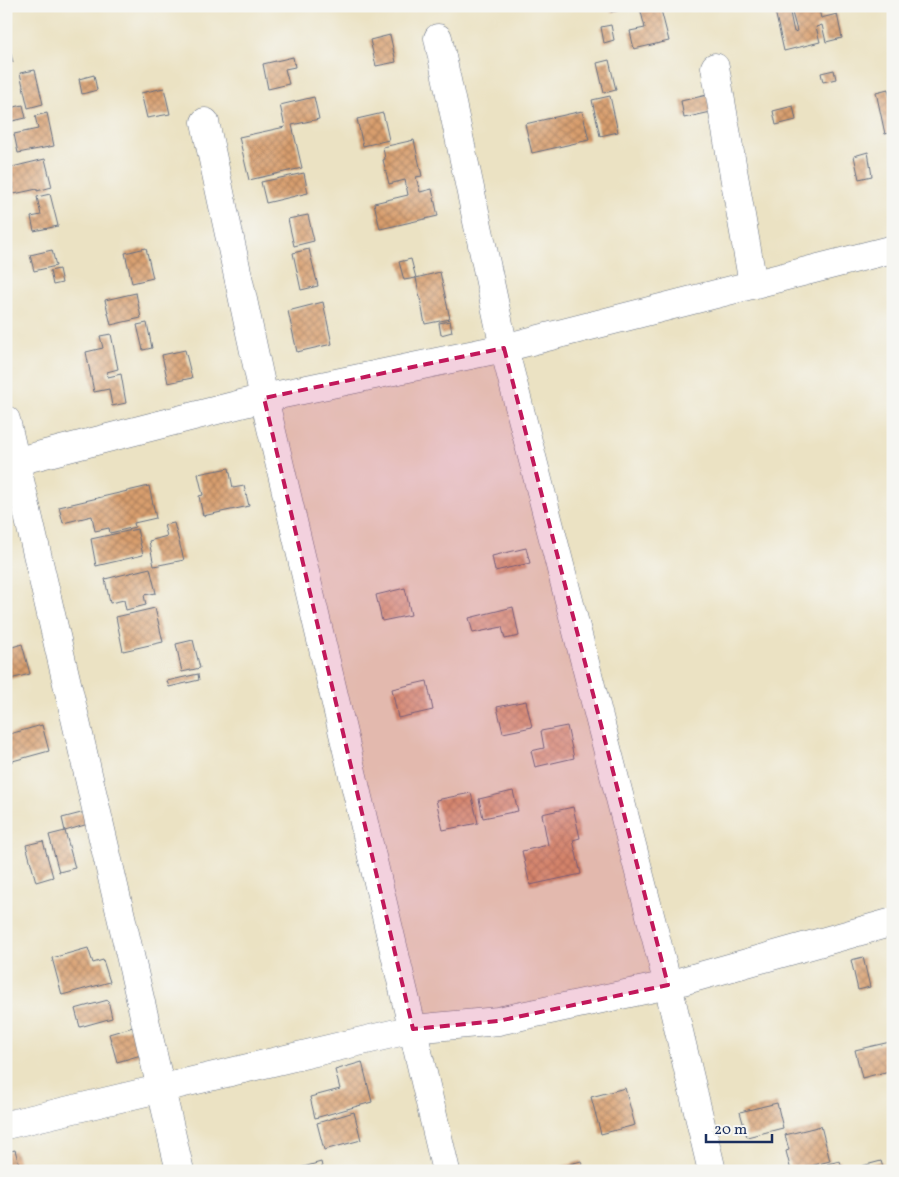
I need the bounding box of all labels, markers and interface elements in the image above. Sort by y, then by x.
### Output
scale bar [706,1112,773,1144]
text: 20 m [714,1120,747,1141]

